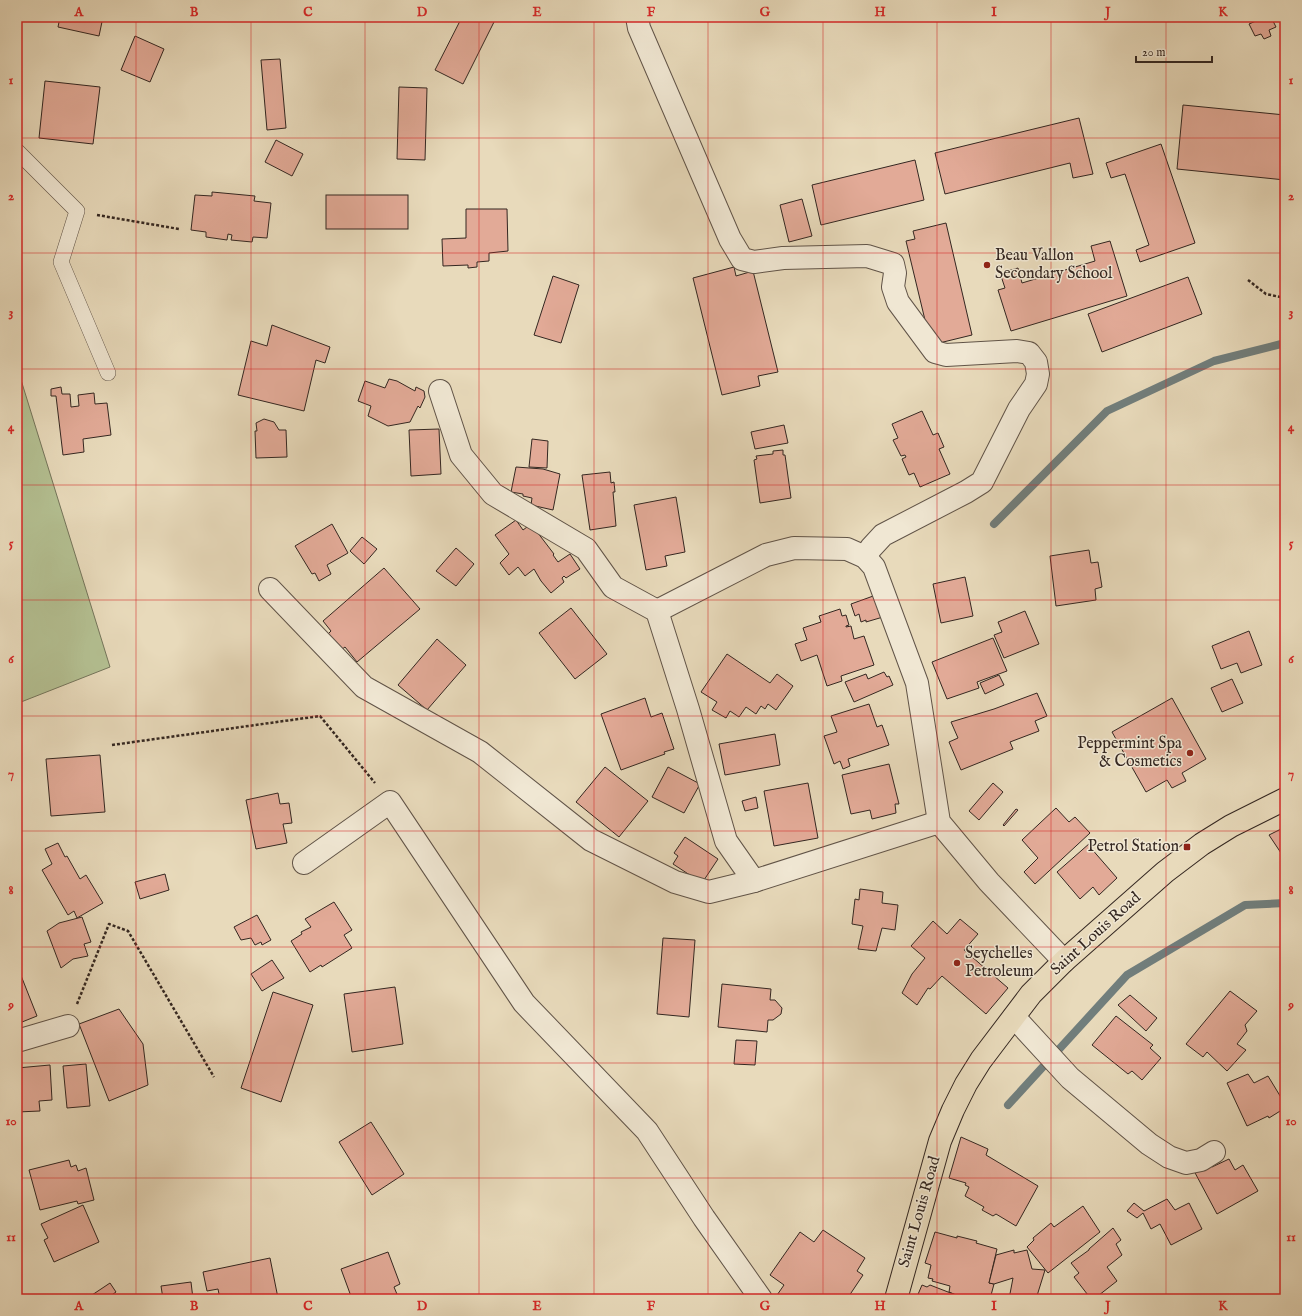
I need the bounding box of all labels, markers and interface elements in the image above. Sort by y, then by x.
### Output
text: A [74,4,85,21]
text: B [190,4,199,21]
text: C [303,4,313,21]
text: D [417,4,428,21]
text: E [532,4,542,21]
text: F [647,4,656,21]
text: G [760,4,771,21]
text: H [874,4,886,21]
text: I [991,4,997,21]
text: J [1103,4,1111,21]
text: K [1218,4,1228,21]
scale bar [1136,38,1212,64]
text: 20 m [1142,45,1165,60]
text: 1 [9,72,14,89]
text: 1 [1289,72,1294,89]
text: 2 [8,188,14,205]
text: 2 [1288,188,1294,205]
place label: Beau Vallon Secondary School [995,246,1113,284]
marker: Beau Vallon Secondary School [982,260,992,270]
text: 3 [9,304,14,321]
text: 3 [1289,304,1294,321]
text: 4 [8,419,15,436]
text: 4 [1288,419,1295,436]
text: 5 [9,535,14,552]
text: 5 [1289,535,1294,552]
text: 6 [8,651,14,668]
text: 6 [1288,651,1294,668]
place label: Peppermint Spa & Cosmetics [1077,734,1182,772]
marker: Peppermint Spa & Cosmetics [1185,748,1195,758]
text: 7 [8,766,14,783]
text: 7 [1288,766,1294,783]
place label: Petrol Station [1087,837,1179,857]
marker: Petrol Station [1182,842,1192,852]
text: 8 [8,882,14,899]
text: 8 [1288,882,1294,899]
street label: Saint Louis Road [1047,888,1146,980]
place label: Seychelles Petroleum [965,944,1034,982]
marker: Seychelles Petroleum [952,958,962,968]
text: 9 [7,997,14,1014]
text: 9 [1287,997,1294,1014]
text: 10 [5,1113,17,1130]
text: 10 [1285,1113,1297,1130]
street label: Saint Louis Road [895,1154,946,1270]
text: 11 [6,1229,16,1246]
text: 11 [1286,1229,1296,1246]
text: A [74,1298,85,1315]
text: B [190,1298,199,1315]
text: C [303,1298,313,1315]
text: D [417,1298,428,1315]
text: E [532,1298,542,1315]
text: F [647,1298,656,1315]
text: G [760,1298,771,1315]
text: H [874,1298,886,1315]
text: I [991,1298,997,1315]
text: J [1103,1298,1111,1315]
text: K [1218,1298,1228,1315]

